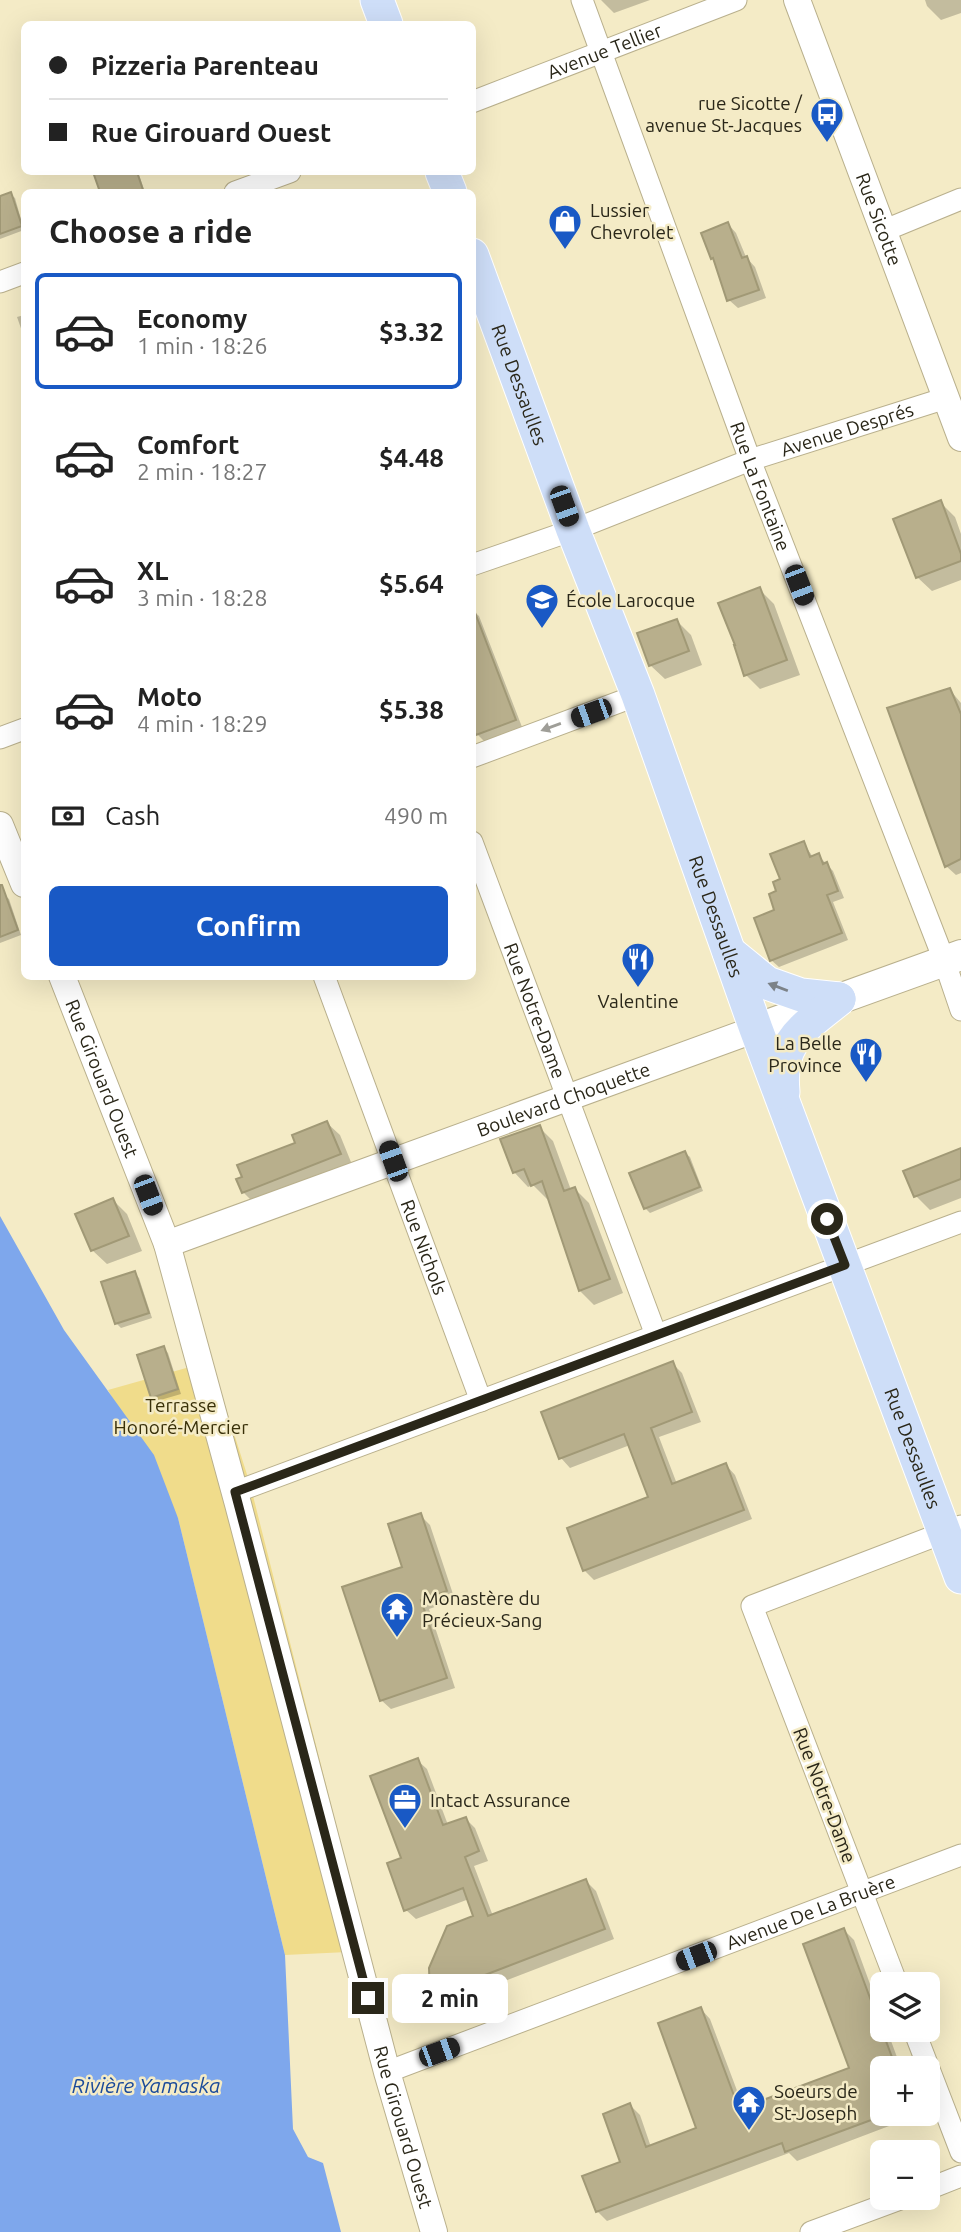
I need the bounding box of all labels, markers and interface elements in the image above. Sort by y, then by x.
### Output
street label: Avenue Tellier [544,19,665,83]
text: Pizzeria Parenteau [91,51,319,80]
place label: rue Sicotte / avenue St-Jacques [645,92,803,136]
bus stop icon: rue Sicotte / avenue St-Jacques [808,95,846,144]
text: Rue Girouard Ouest [91,118,331,147]
street label: Rue Sicotte [852,170,906,269]
place label: Lussier Chevrolet [590,199,674,243]
shop icon: Lussier Chevrolet [546,202,584,251]
text: Choose a ride [49,213,252,249]
icon: car [53,300,116,363]
text: Economy [137,304,247,333]
text: $3.32 [379,317,444,346]
street label: Rue Dessaulles [487,321,552,448]
text: 1 min · 18:26 [137,333,268,358]
street label: Avenue Després [778,398,916,461]
street label: Rue La Fontaine [726,419,795,554]
icon: car [53,426,116,489]
text: Comfort [137,430,240,459]
text: $4.48 [379,443,444,472]
text: 2 min · 18:27 [137,459,268,484]
car [547,483,582,529]
icon: car [53,552,116,615]
text: XL [137,556,168,585]
car [782,562,817,608]
text: $5.64 [379,569,444,598]
school or university icon: École Larocque [523,581,561,630]
text: 3 min · 18:28 [137,585,268,610]
place label: École Larocque [566,589,695,611]
icon: car [53,678,116,741]
text: Moto [137,682,202,711]
text: $5.38 [379,695,444,724]
car [568,696,615,730]
text: 4 min · 18:29 [137,711,268,736]
one-way arrow [541,722,562,733]
icon: cash [49,797,87,835]
text: Cash [105,801,160,830]
text: 490 m [384,803,448,828]
street label: Rue Dessaulles [685,853,748,980]
button: Confirm [49,886,448,966]
street label: Rue Notre-Dame [500,940,570,1081]
restaurant icon: Valentine [619,940,657,989]
one-way arrow [768,982,789,993]
place label: Valentine [597,990,679,1012]
street label: Rue Girouard Ouest [61,996,143,1161]
place label: La Belle Province [768,1032,842,1076]
restaurant icon: La Belle Province [847,1035,885,1084]
street label: Boulevard Choquette [474,1058,653,1141]
car [376,1138,411,1184]
car [131,1172,166,1218]
street label: Rue Nichols [397,1196,452,1298]
route start [811,1203,843,1235]
street label: Rue Dessaulles [880,1385,945,1512]
park label: Terrasse Honoré-Mercier [114,1394,248,1438]
place label: Monastère du Précieux-Sang [422,1587,542,1631]
temple icon: Monastère du Précieux-Sang [378,1590,416,1639]
street label: Rue Notre-Dame [789,1724,861,1866]
office icon: Intact Assurance [386,1781,424,1830]
place label: Intact Assurance [430,1789,571,1811]
street label: Avenue De La Bruère [723,1870,898,1954]
car [673,1939,720,1973]
map controls [870,1972,940,2210]
button: layers [870,1972,940,2042]
callout: 2 min [392,1974,508,2022]
route end [352,1982,384,2014]
text: 2 min [421,1986,479,2011]
car [416,2035,463,2069]
street label: Rue Girouard Ouest [370,2043,438,2211]
button: + [870,2056,940,2126]
water label: Rivière Yamaska [72,2073,220,2097]
place label: Soeurs de St-Joseph [774,2080,858,2124]
temple icon: Soeurs de St-Joseph [730,2083,768,2132]
button: − [870,2140,940,2210]

